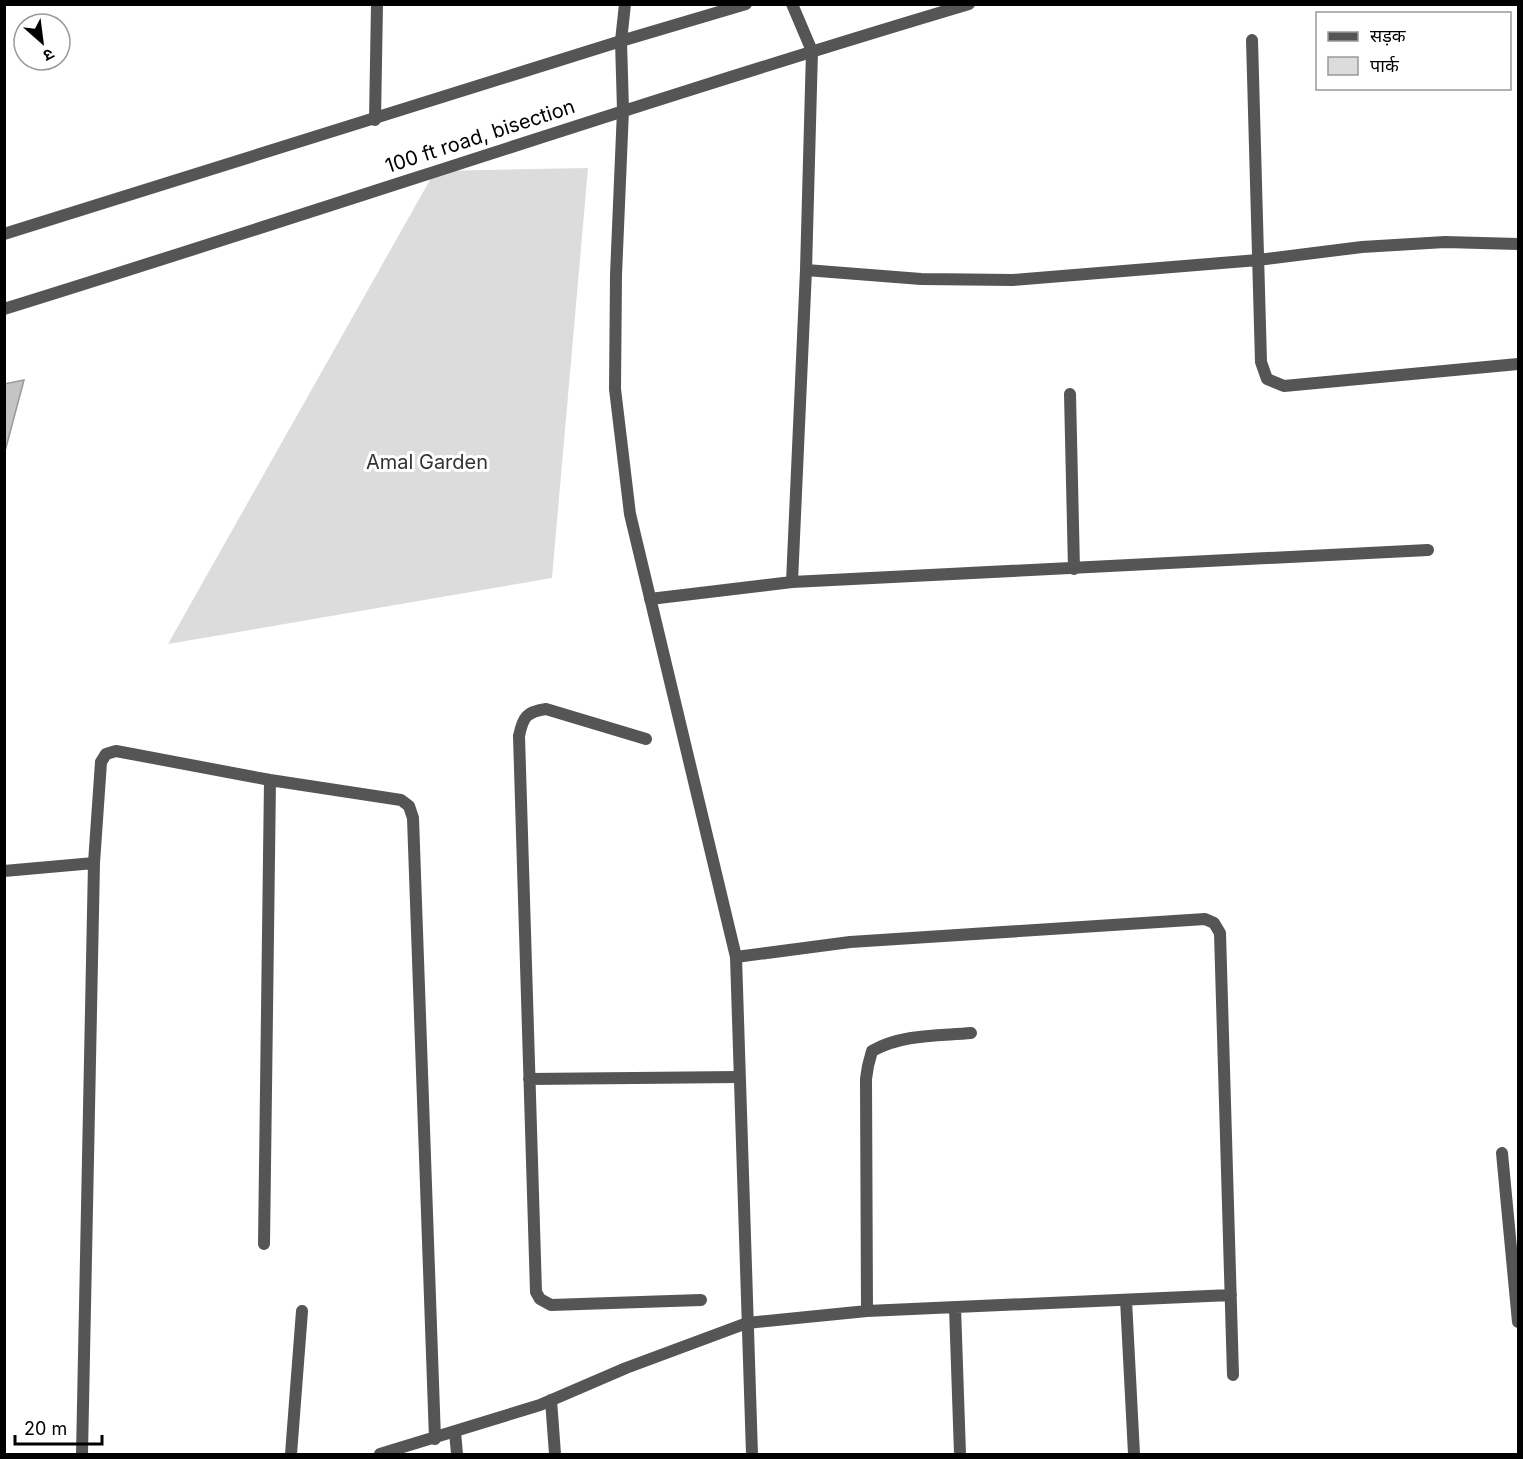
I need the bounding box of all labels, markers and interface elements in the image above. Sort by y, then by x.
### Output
north arrow [12,12,72,72]
legend [1316,12,1511,90]
text: सड़क [1370,25,1407,46]
text: उ [40,44,58,67]
text: पार्क [1370,55,1400,76]
street label: 100 ft road, bisection [382,94,578,178]
park label: Amal Garden [366,450,488,474]
scale bar [15,1408,102,1446]
text: 20 m [24,1418,67,1439]

